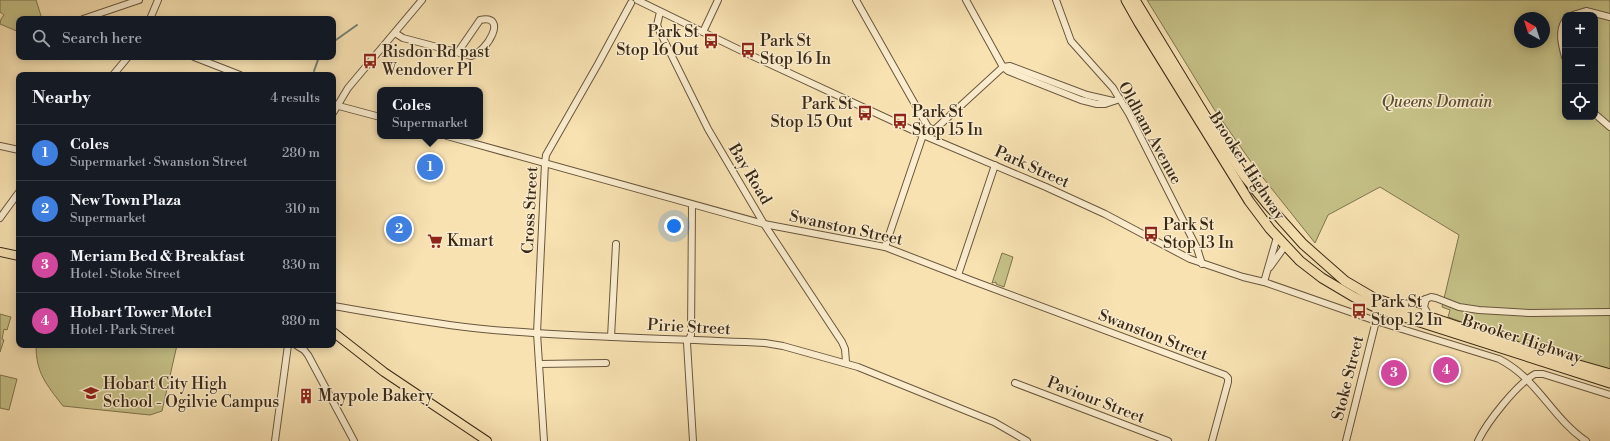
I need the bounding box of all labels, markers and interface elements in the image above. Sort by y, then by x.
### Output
north arrow [1514,12,1550,48]
map controls [1562,12,1598,120]
button: + [1562,12,1598,48]
search box [16,16,336,60]
place label: Park St Stop 16 Out [616,22,699,60]
icon: search [30,27,52,49]
text: Search here [62,29,142,48]
place label: Park St Stop 16 In [760,31,832,69]
bus stop icon: Park St Stop 16 Out [702,32,720,50]
bus stop icon: Park St Stop 16 In [739,41,757,59]
place label: Risdon Rd past Wendover Pl [381,42,490,80]
button: − [1562,48,1598,84]
bus stop icon: Risdon Rd past Wendover Pl [361,52,379,70]
street label: Oldham Avenue [1114,78,1186,188]
button: locate [1562,84,1598,120]
text: Nearby [32,87,91,109]
popup [377,87,483,139]
text: 4 results [270,90,320,106]
park label: Queens Domain [1381,92,1494,112]
place label: Park St Stop 15 Out [771,94,853,132]
text: Coles [392,96,431,115]
place label: Park St Stop 15 In [912,102,983,140]
bus stop icon: Park St Stop 15 Out [856,104,874,122]
street label: Brooker Highway [1204,107,1290,224]
bus stop icon: Park St Stop 15 In [891,112,909,130]
text: Supermarket [392,115,468,131]
text: Coles [70,135,109,154]
street label: Bay Road [724,139,776,208]
street label: Park Street [991,142,1073,193]
text: 1 [42,145,48,161]
text: 280 m [282,145,320,161]
pin: 1 [417,152,443,182]
text: Supermarket · Swanston Street [70,154,248,170]
street label: Cross Street [518,165,542,254]
text: New Town Plaza [70,191,181,210]
text: 2 [41,201,49,217]
text: 310 m [285,201,320,217]
street label: Swanston Street [787,206,905,250]
text: Supermarket [70,210,146,226]
pin: 2 [386,214,412,244]
place label: Park St Stop 13 In [1163,215,1234,253]
your location [664,216,684,236]
bus stop icon: Park St Stop 13 In [1142,225,1160,243]
place label: Kmart [447,231,494,251]
supermarket icon: Kmart [426,232,444,250]
text: Meriam Bed & Breakfast [70,247,244,266]
text: 3 [41,257,49,273]
text: 830 m [282,257,320,273]
text: Hotel · Stoke Street [70,266,181,282]
place label: Park St Stop 12 In [1371,292,1443,330]
bus stop icon: Park St Stop 12 In [1350,302,1368,320]
text: Hobart Tower Motel [70,303,212,322]
street label: Swanston Street [1095,305,1211,365]
street label: Brooker Highway [1458,310,1585,368]
text: 4 [41,313,49,329]
text: 880 m [281,313,320,329]
street label: Pirie Street [647,315,732,339]
text: Hotel · Park Street [70,322,175,338]
street label: Stoke Street [1328,333,1368,422]
pin: 4 [1433,355,1459,385]
pin: 3 [1381,358,1407,388]
street label: Paviour Street [1044,372,1148,428]
place label: Hobart City High School - Ogilvie Campus [103,374,279,412]
school or university icon: Hobart City High School - Ogilvie Campus [82,384,100,402]
place label: Maypole Bakery [318,386,433,406]
building icon: Maypole Bakery [297,387,315,405]

